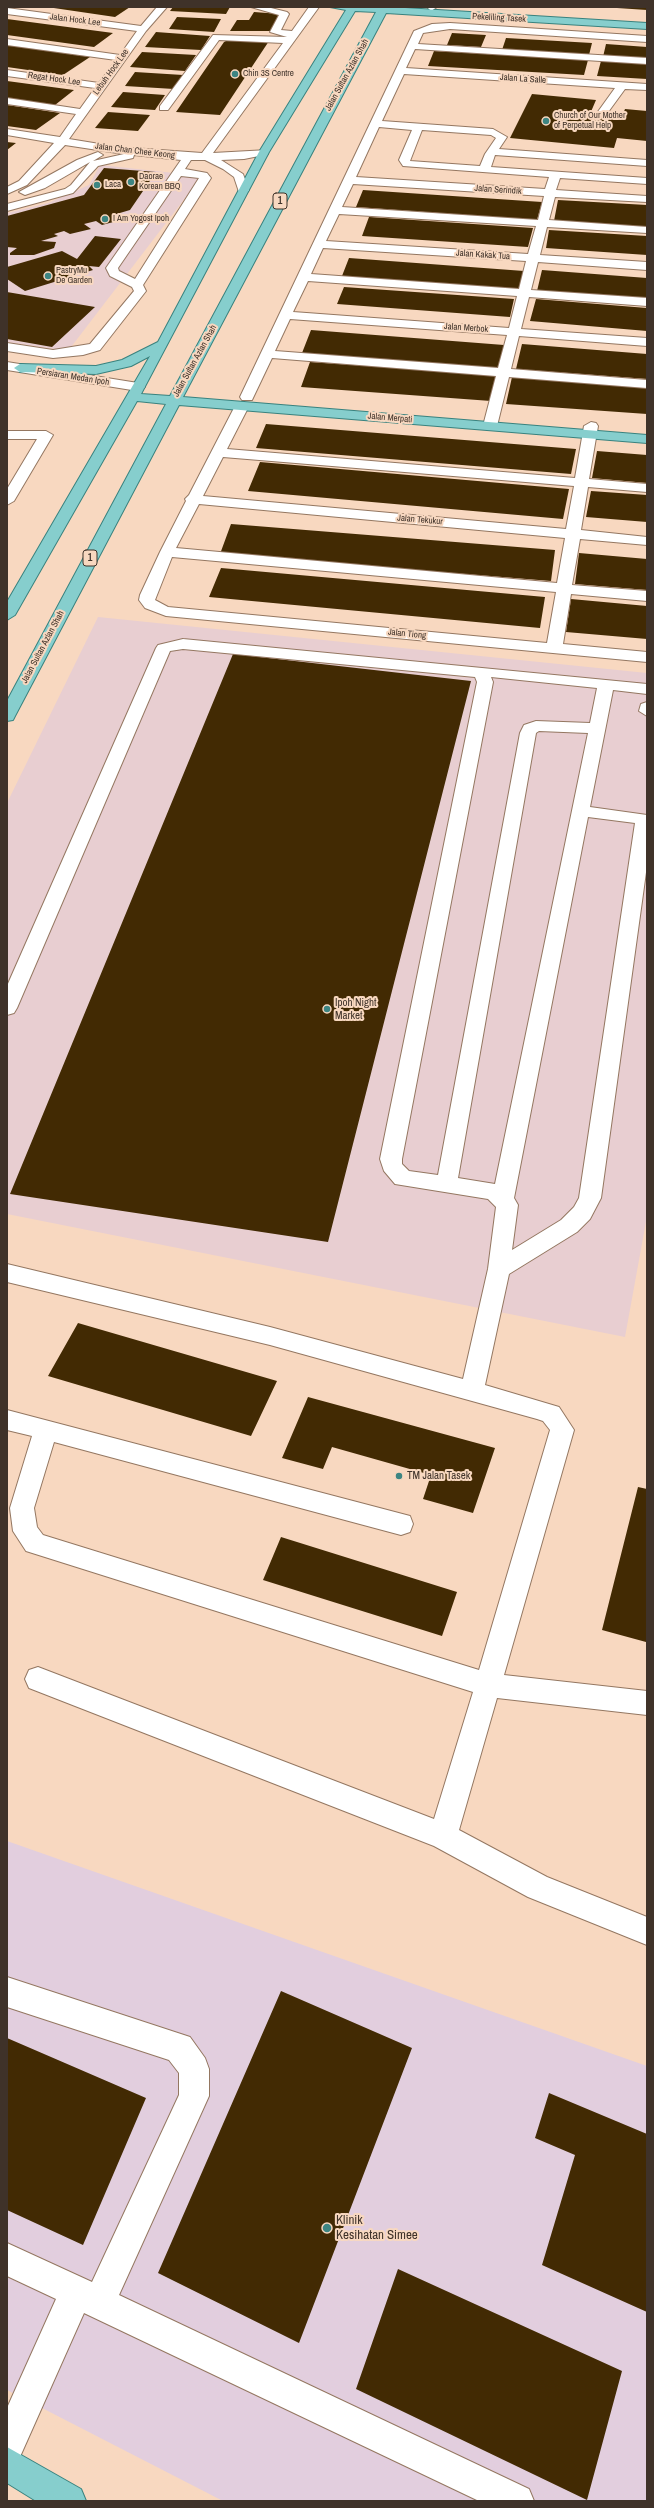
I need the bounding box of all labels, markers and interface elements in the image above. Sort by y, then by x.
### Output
street label: Pekeliling Tasek [472,11,526,25]
street label: Jalan Hock Lee [49,12,101,28]
street label: Jalan Sultan Azlan Shah [323,37,371,113]
street label: Lebuh Hock Lee [91,47,131,97]
marker: Chin 3S Centre [230,69,240,79]
place label: Chin 3S Centre [243,69,294,79]
street label: Regat Hock Lee [27,70,81,88]
street label: Jalan La Salle [500,72,546,86]
place label: Church of Our Mother of Perpetual Help [554,111,625,132]
marker: Church of Our Mother of Perpetual Help [541,116,551,126]
street label: Jalan Chan Chee Keong [94,141,176,161]
place label: Daorae Korean BBQ [139,172,180,193]
marker: Daorae Korean BBQ [126,177,136,187]
marker: Laca [92,180,102,190]
place label: Laca [105,180,121,190]
street label: Jalan Serindik [474,183,522,197]
road number: 1 [273,193,287,209]
marker: I Am Yogost Ipoh [100,214,110,224]
place label: I Am Yogost Ipoh [113,214,169,224]
street label: Jalan Kakak Tua [456,248,510,262]
place label: PastryMu De Garden [56,266,92,287]
marker: PastryMu De Garden [43,271,53,281]
street label: Jalan Merbok [444,321,488,335]
street label: Jalan Sultan Azlan Shah [171,323,219,399]
street label: Persiaran Medan Ipoh [36,366,110,388]
street label: Jalan Merpati [367,411,413,425]
street label: Jalan Tekukur [397,513,443,527]
road number: 1 [83,550,97,566]
street label: Jalan Sultan Azlan Shah [19,609,67,685]
street label: Jalan Tiong [387,627,427,641]
place label: Ipoh Night Market [335,996,377,1022]
marker: Ipoh Night Market [322,1004,332,1014]
place label: TM Jalan Tasek [407,1469,470,1483]
marker: TM Jalan Tasek [394,1471,404,1481]
place label: Klinik Kesihatan Simee [336,2213,418,2244]
marker: Klinik Kesihatan Simee [321,2222,333,2234]

